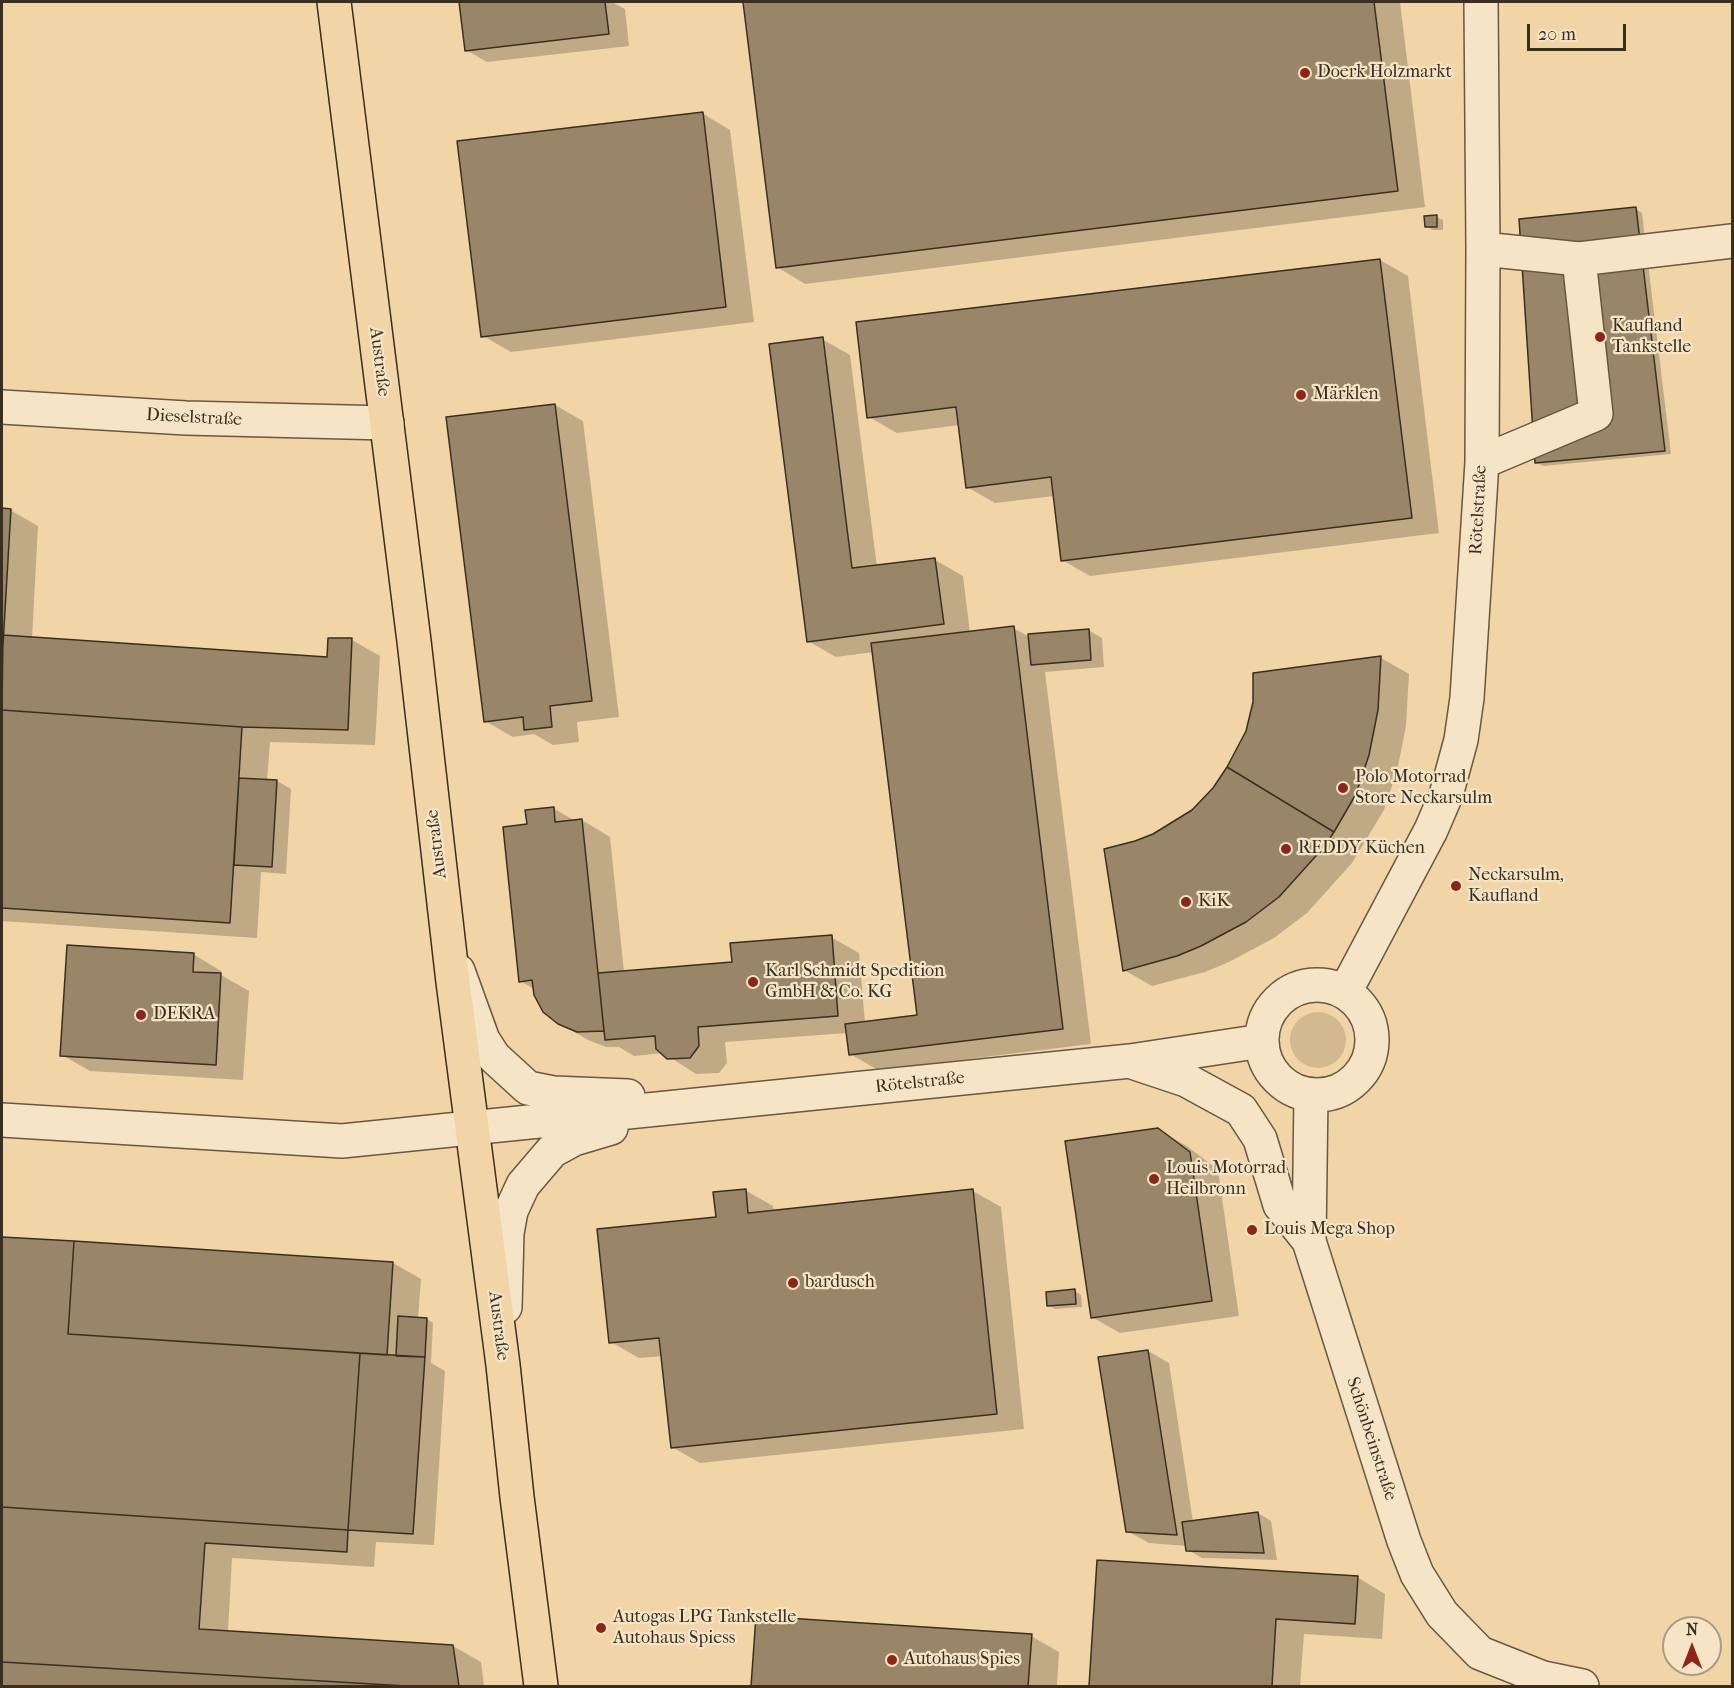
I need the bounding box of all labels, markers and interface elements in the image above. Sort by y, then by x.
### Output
scale bar [1530,12,1629,50]
text: 20 m [1538,24,1576,45]
place label: Doerk Holzmarkt [1317,62,1452,84]
marker: Doerk Holzmarkt [1298,66,1312,80]
place label: Kaufland Tankstelle [1612,316,1691,358]
street label: Austraße [364,326,394,398]
marker: Kaufland Tankstelle [1593,330,1607,344]
place label: Märklen [1313,384,1379,406]
marker: Märklen [1294,388,1308,402]
street label: Dieselstraße [145,405,243,431]
street label: Rötelstraße [1466,465,1492,555]
place label: Polo Motorrad Store Neckarsulm [1355,767,1492,810]
marker: Polo Motorrad Store Neckarsulm [1336,781,1350,795]
street label: Austraße [422,808,452,880]
place label: REDDY Küchen [1298,838,1425,860]
marker: REDDY Küchen [1279,842,1293,856]
place label: Neckarsulm, Kaufland [1468,865,1564,908]
marker: Neckarsulm, Kaufland [1449,879,1463,893]
place label: KiK [1198,891,1229,913]
marker: KiK [1179,895,1193,909]
place label: Karl Schmidt Spedition GmbH & Co. KG [765,961,945,1004]
marker: Karl Schmidt Spedition GmbH & Co. KG [746,975,760,989]
place label: DEKRA [153,1004,215,1026]
marker: DEKRA [134,1008,148,1022]
street label: Rötelstraße [874,1068,966,1098]
place label: Louis Motorrad Heilbronn [1166,1158,1286,1200]
marker: Louis Motorrad Heilbronn [1147,1172,1161,1186]
place label: Louis Mega Shop [1264,1219,1395,1241]
marker: Louis Mega Shop [1245,1223,1259,1237]
place label: bardusch [805,1272,875,1294]
marker: bardusch [786,1276,800,1290]
street label: Austraße [483,1290,513,1362]
street label: Schönbeinstraße [1341,1375,1401,1503]
place label: Autogas LPG Tankstelle Autohaus Spiess [613,1607,796,1650]
north arrow [1662,1616,1722,1676]
text: N [1686,1620,1698,1639]
marker: Autogas LPG Tankstelle Autohaus Spiess [594,1621,608,1635]
place label: Autohaus Spies [904,1649,1020,1671]
marker: Autohaus Spies [885,1653,899,1667]

